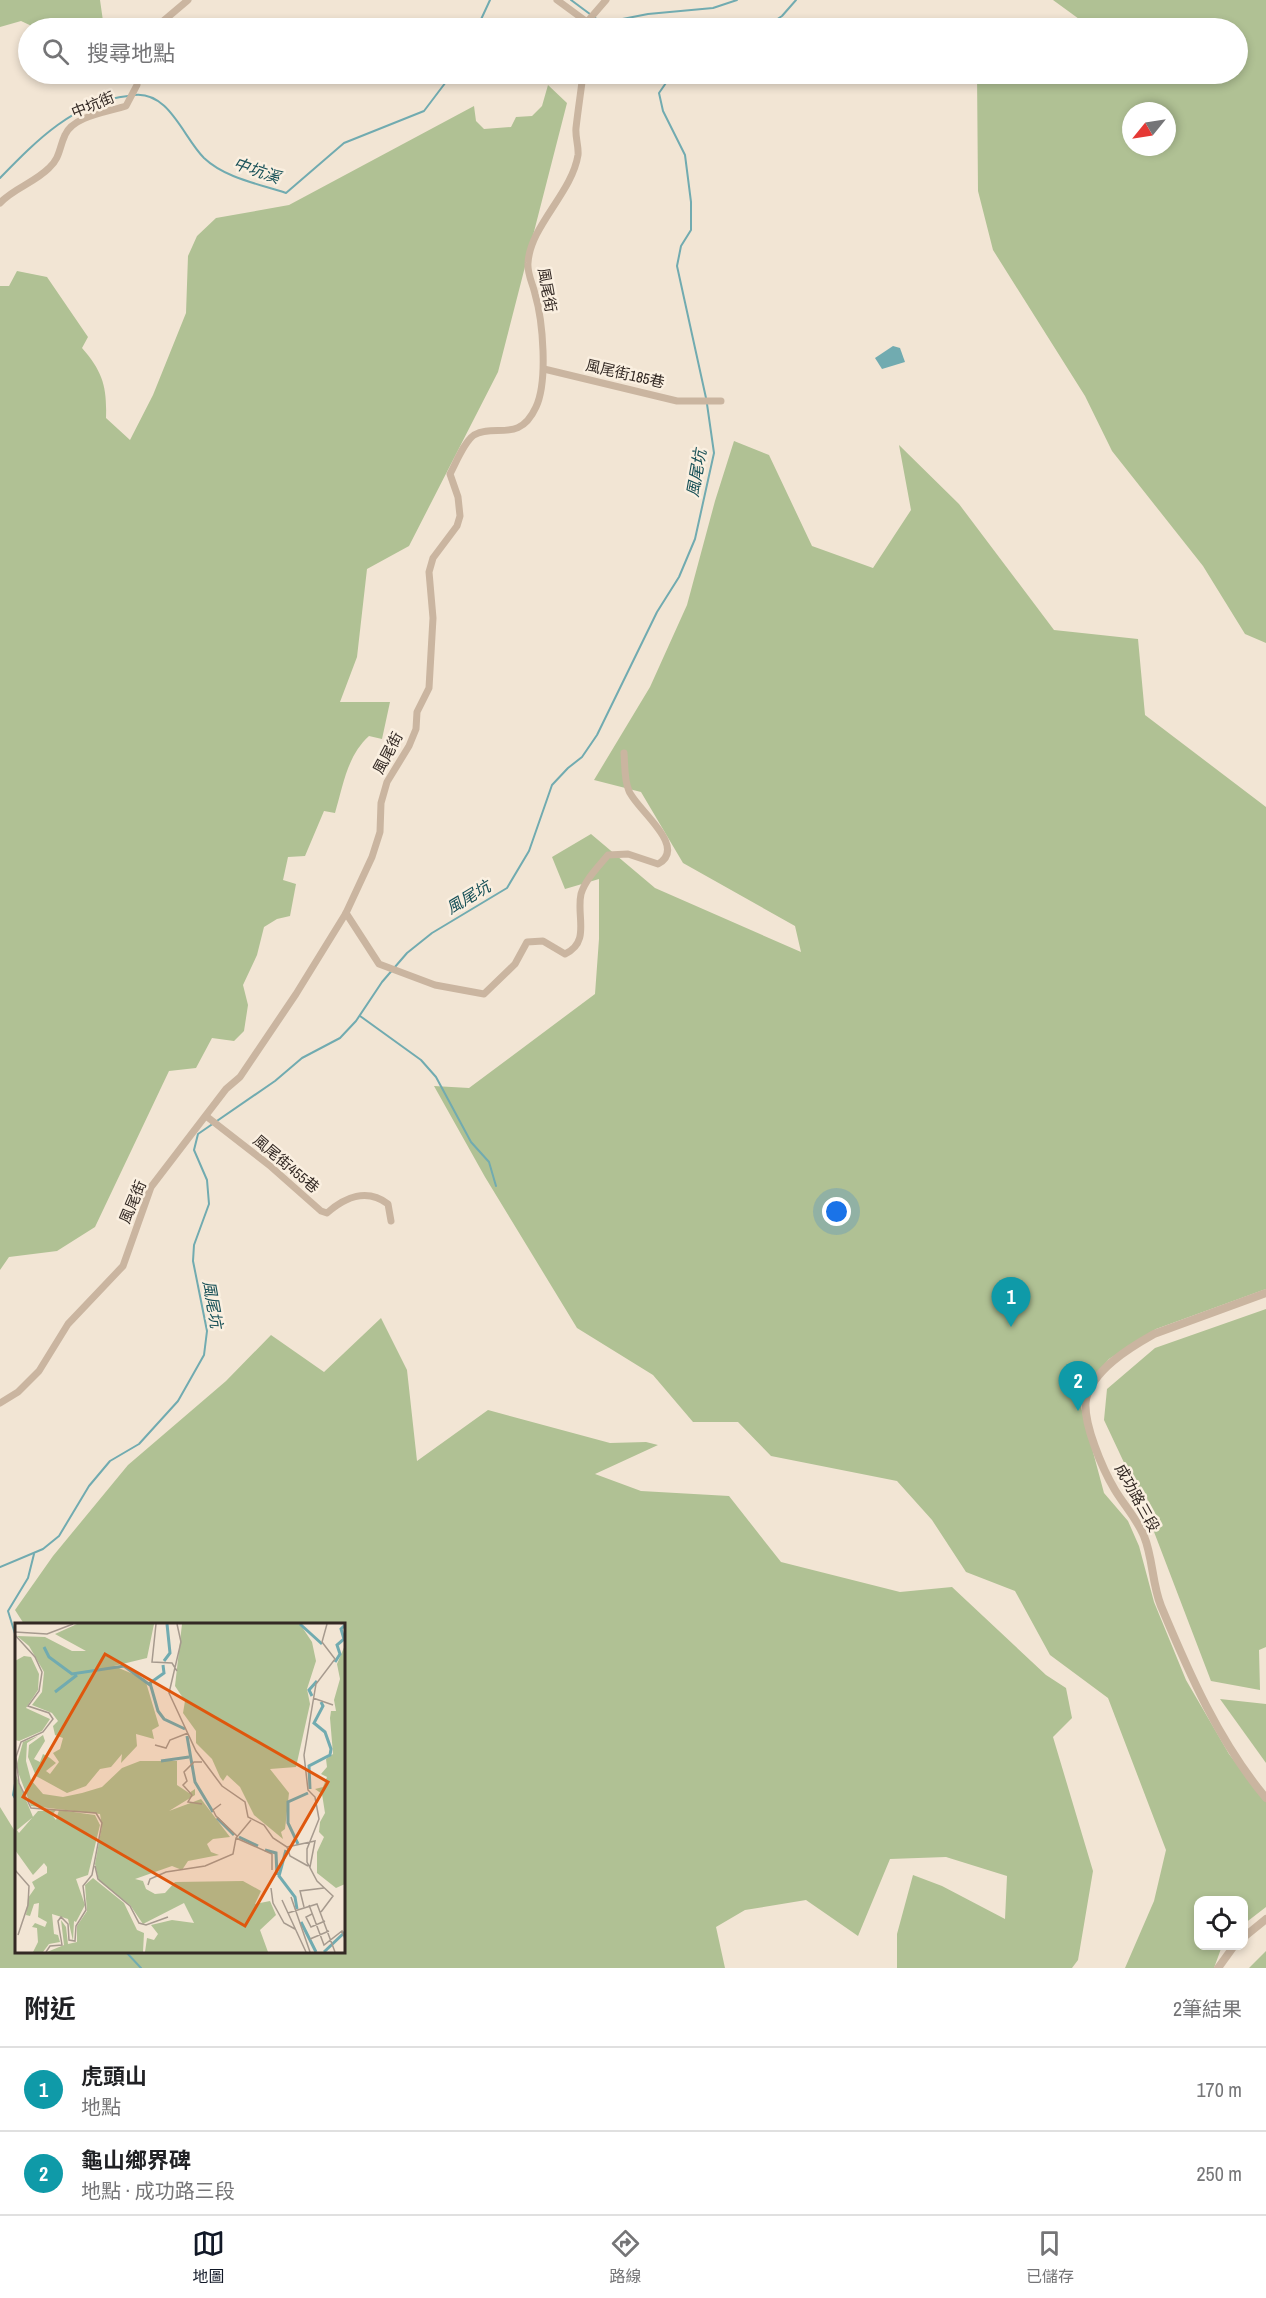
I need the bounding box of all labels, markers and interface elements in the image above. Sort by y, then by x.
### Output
search box [18,18,1248,84]
icon: search [39,35,72,68]
text: 搜尋地點 [87,38,175,68]
street label: 中坑街 [68,86,118,123]
north arrow [1122,102,1176,156]
water label: 中坑溪 [231,152,285,189]
street label: 風尾街 [533,266,562,314]
street label: 風尾街185巷 [584,354,667,393]
water label: 風尾坑 [681,445,711,499]
street label: 風尾街 [368,728,407,778]
water label: 風尾坑 [442,874,496,919]
street label: 風尾街455巷 [249,1130,324,1198]
street label: 風尾街 [114,1177,151,1227]
your location [822,1197,851,1226]
water label: 風尾坑 [198,1278,228,1332]
pin: 1 [992,1278,1030,1327]
pin: 2 [1058,1362,1098,1411]
street label: 成功路三段 [1110,1460,1165,1536]
inset map [15,1623,345,1953]
map controls [1194,1896,1248,1950]
button: locate [1194,1896,1248,1950]
text: 附近 [24,1991,76,2026]
text: 2筆結果 [1173,1995,1242,2022]
text: 虎頭山 [81,2061,147,2091]
text: 1 [39,2076,48,2103]
text: 170 m [1196,2076,1242,2103]
text: 地點 [81,2093,121,2120]
text: 龜山鄉界碑 [81,2145,191,2175]
text: 2 [39,2160,48,2187]
text: 250 m [1196,2160,1242,2187]
text: 地點 · 成功路三段 [81,2177,235,2204]
tab: 地圖 [192,2227,225,2287]
tab: 路線 [609,2227,642,2287]
tab: 已儲存 [1026,2227,1074,2287]

